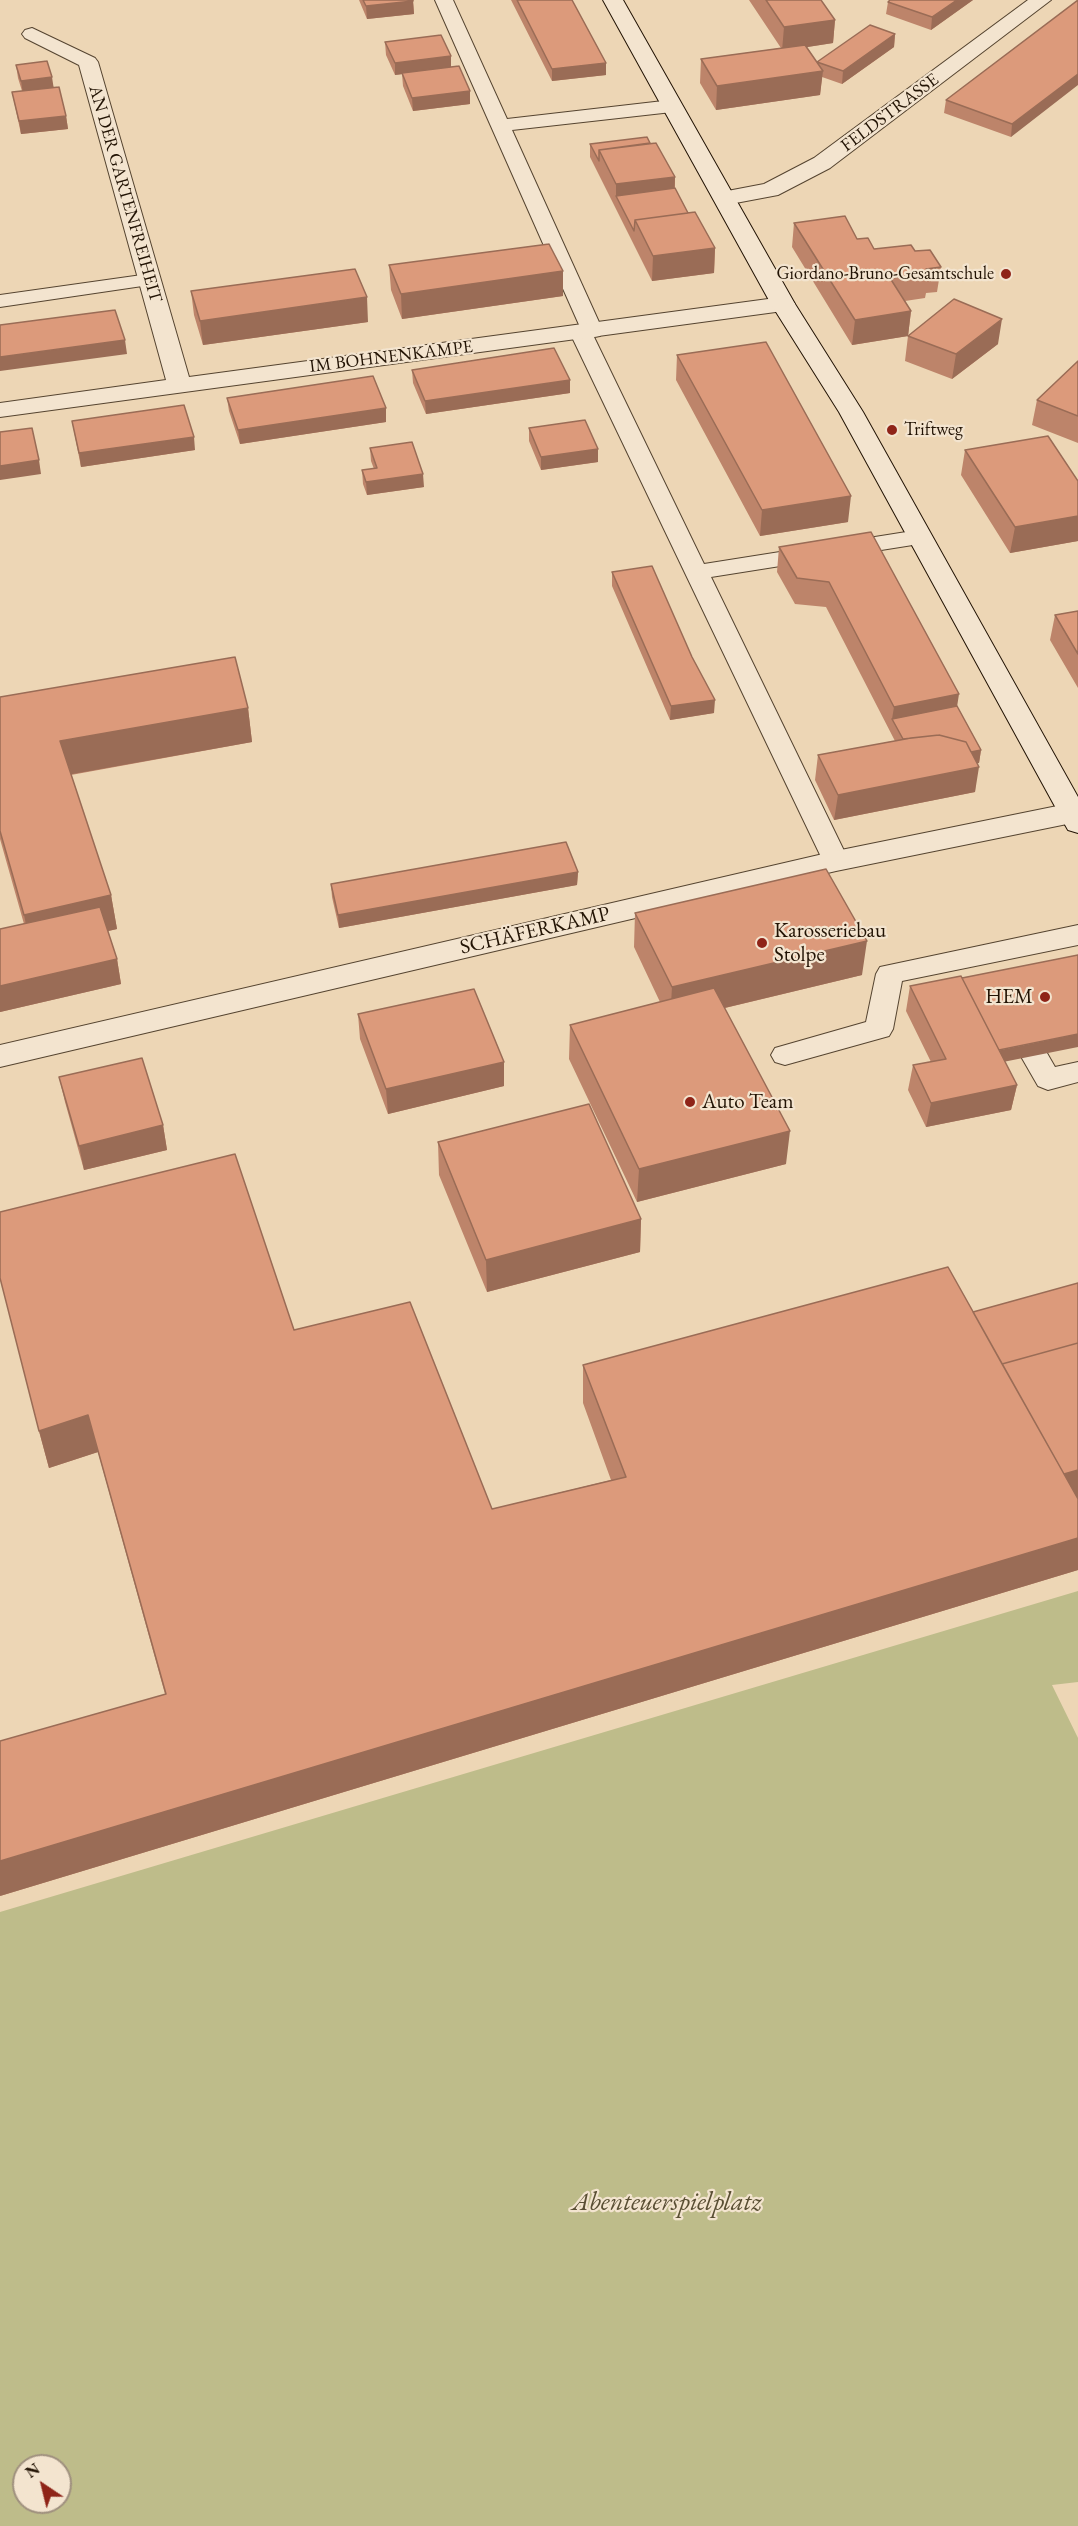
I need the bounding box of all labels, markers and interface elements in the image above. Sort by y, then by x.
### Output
street label: FELDSTRASSE [837,69,943,157]
street label: AN DER GARTENFREIHEIT [84,83,166,305]
place label: Giordano-Bruno-Gesamtschule [776,263,994,285]
marker: Giordano-Bruno-Gesamtschule [999,267,1013,281]
street label: IM BOHNENKAMPE [308,336,474,378]
place label: Triftweg [904,419,963,441]
marker: Triftweg [885,423,899,437]
street label: SCHÄFERKAMP [458,901,612,961]
place label: Karosseriebau Stolpe [774,918,886,968]
marker: Karosseriebau Stolpe [755,936,769,950]
place label: HEM [985,984,1033,1010]
marker: HEM [1038,990,1052,1004]
place label: Auto Team [702,1089,794,1115]
marker: Auto Team [683,1095,697,1109]
park label: Abenteuerspielplatz [572,2187,762,2219]
north arrow [12,2454,72,2514]
text: N [21,2458,44,2483]

